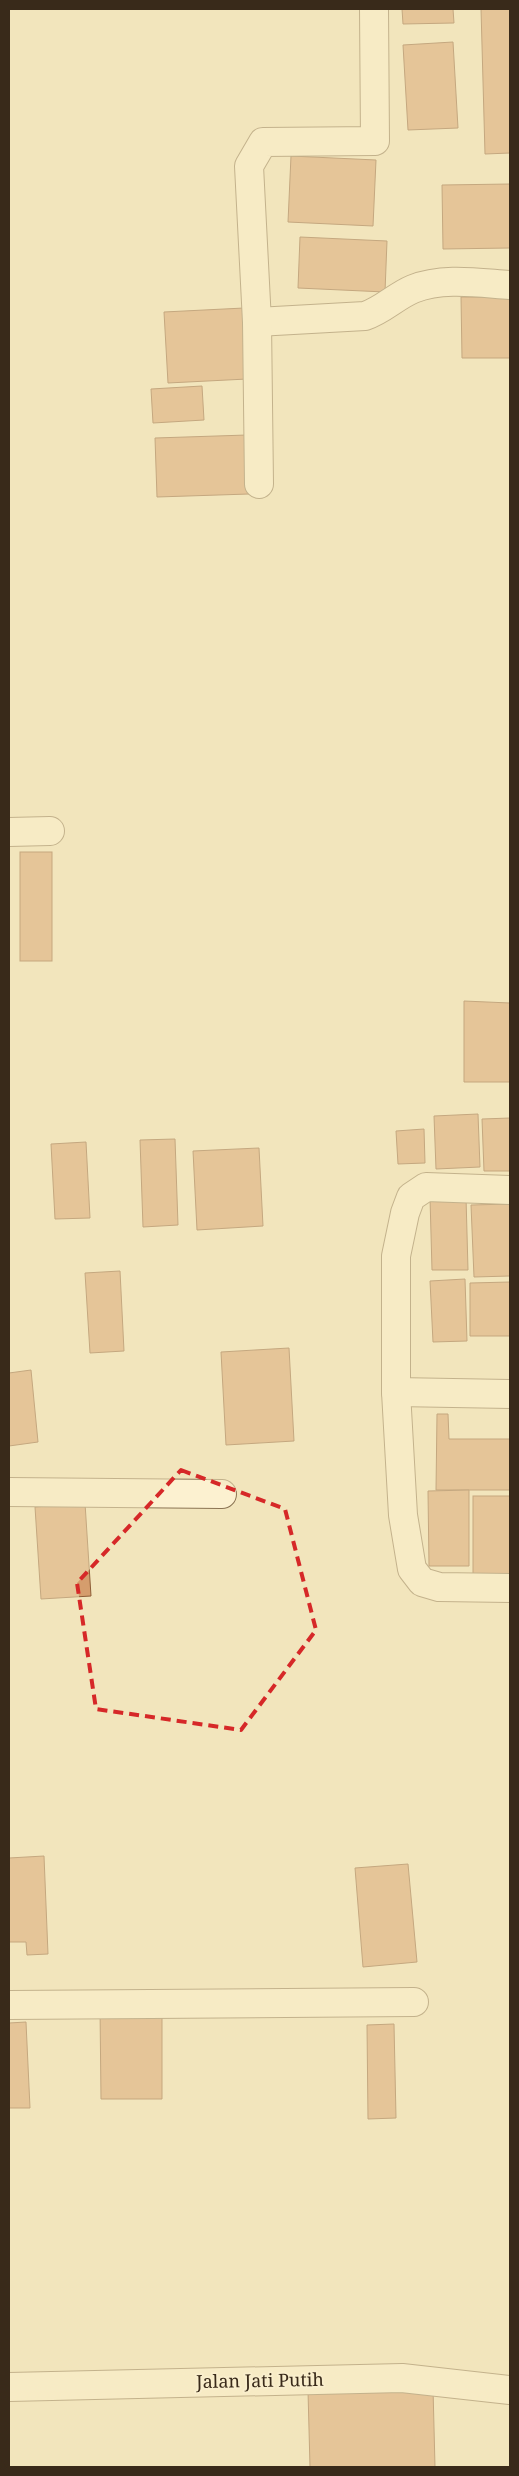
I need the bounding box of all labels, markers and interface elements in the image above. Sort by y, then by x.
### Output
street label: Jalan Jati Putih [195,2367,324,2393]

